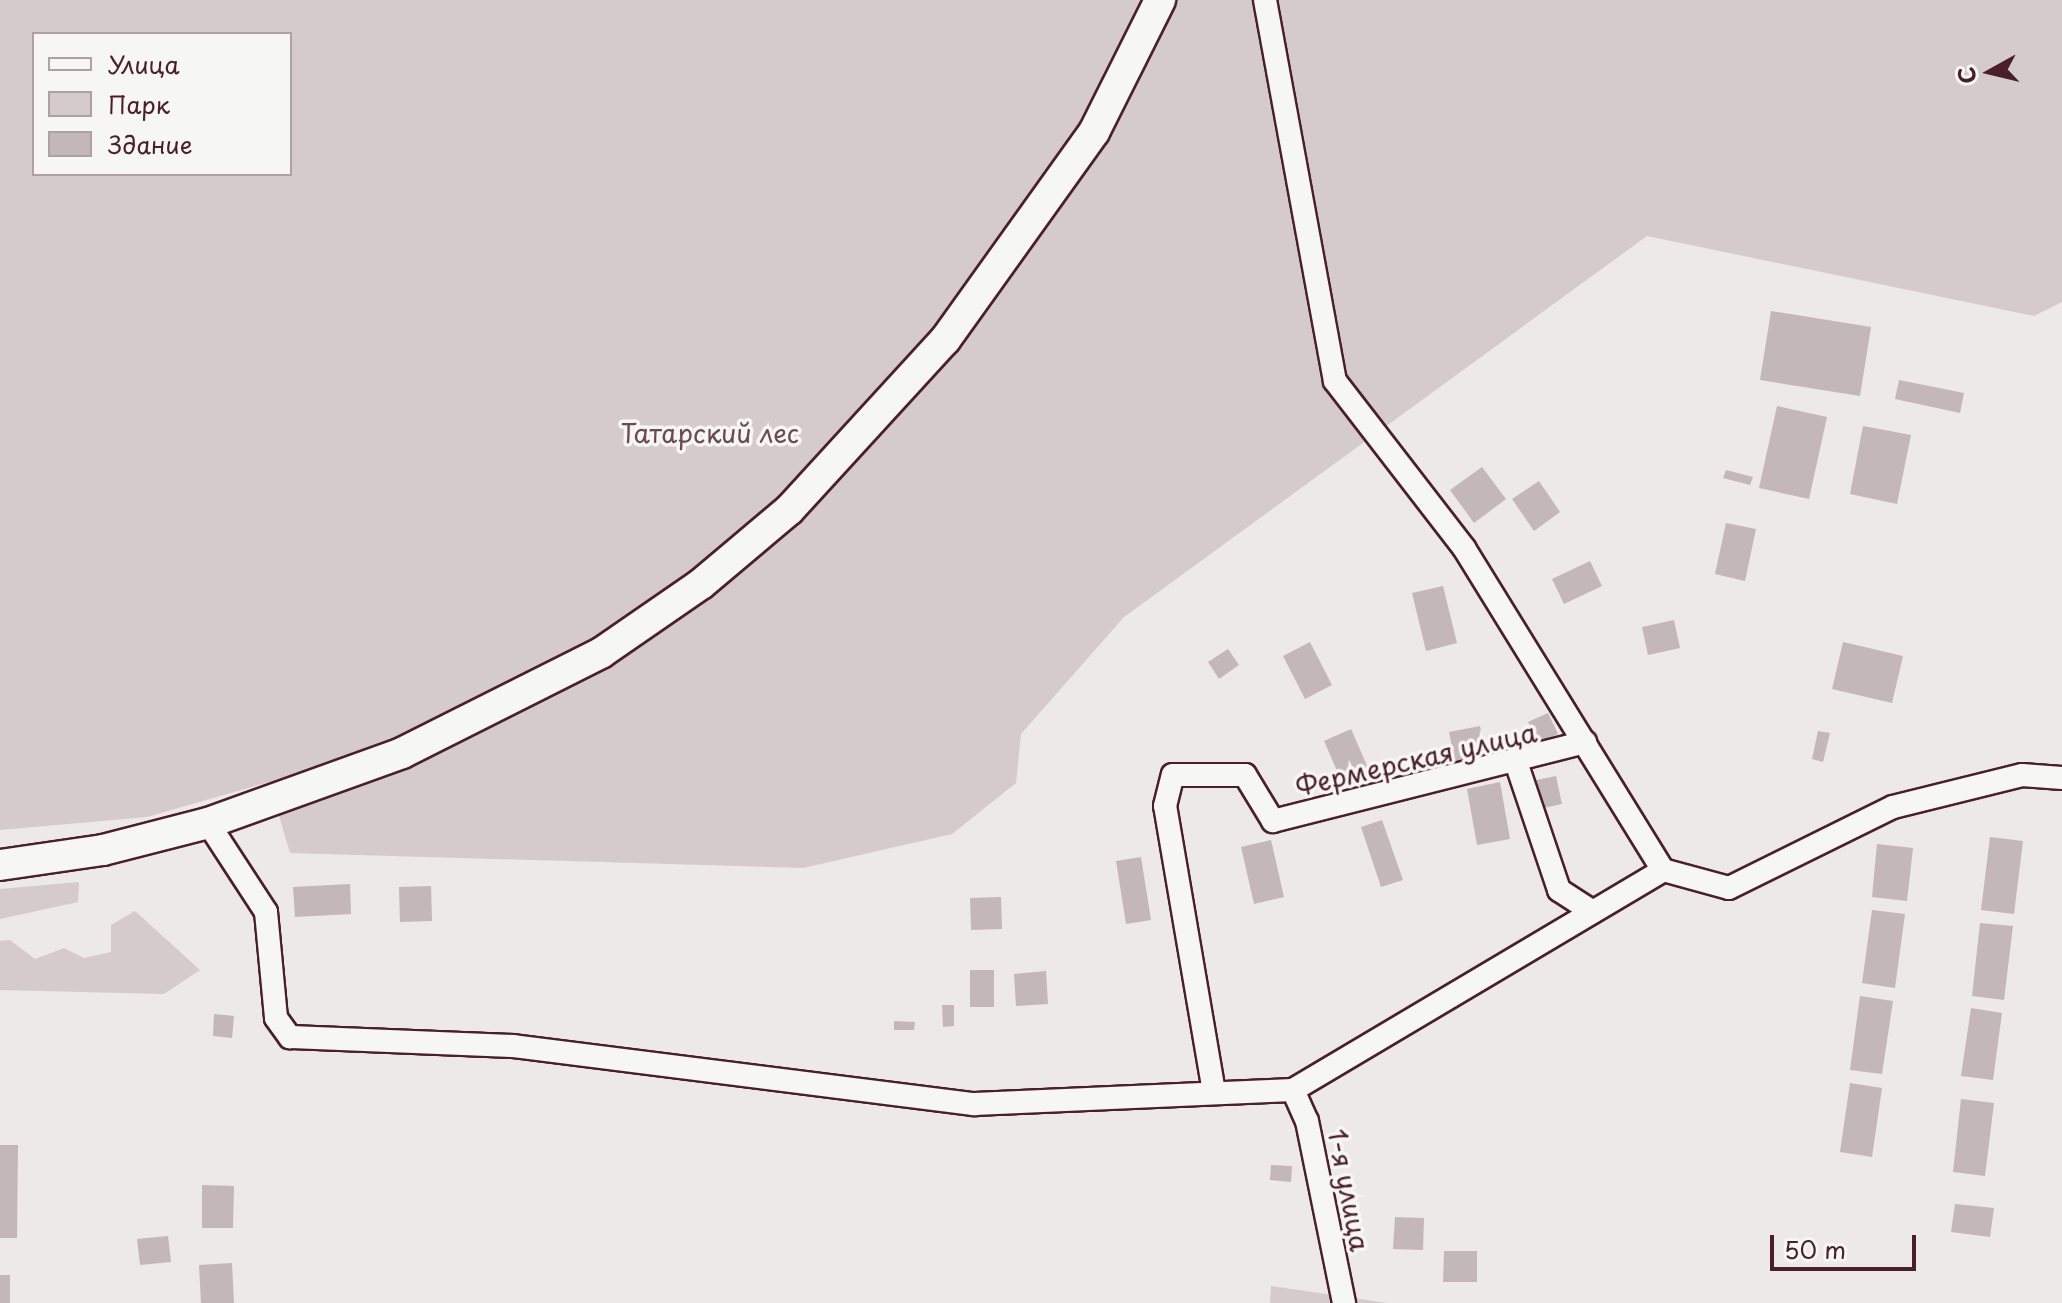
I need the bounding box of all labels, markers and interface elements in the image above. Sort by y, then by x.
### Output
legend [32,32,292,176]
north arrow [1950,32,2030,112]
text: Улица [108,46,180,82]
text: С [1948,65,1983,86]
text: Парк [108,86,170,122]
text: Здание [108,126,193,162]
park label: Татарский лес [620,417,800,449]
street label: Фермерская улица [1292,716,1540,802]
street label: 1-я улица [1322,1126,1376,1254]
scale bar [1774,1219,1920,1269]
text: 50 m [1784,1231,1846,1267]

